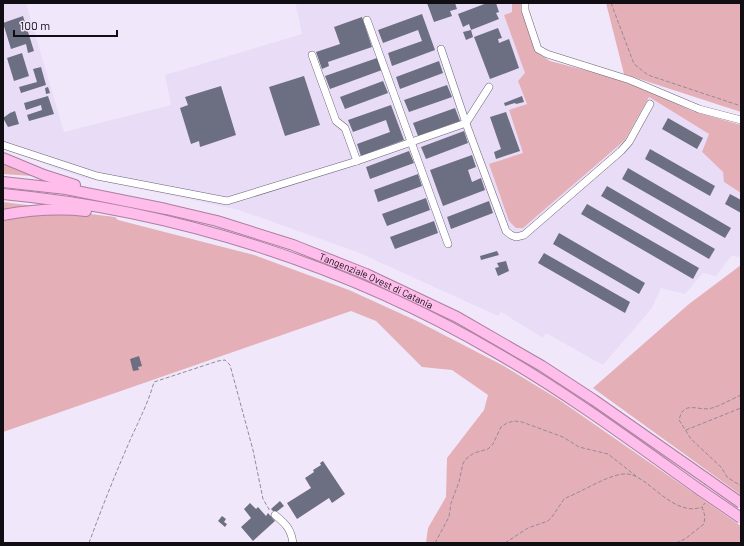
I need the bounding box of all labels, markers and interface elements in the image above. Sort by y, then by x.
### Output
scale bar [14,12,117,38]
text: 100 m [20,18,50,32]
street label: Tangenziale Ovest di Catania [318,250,435,311]

